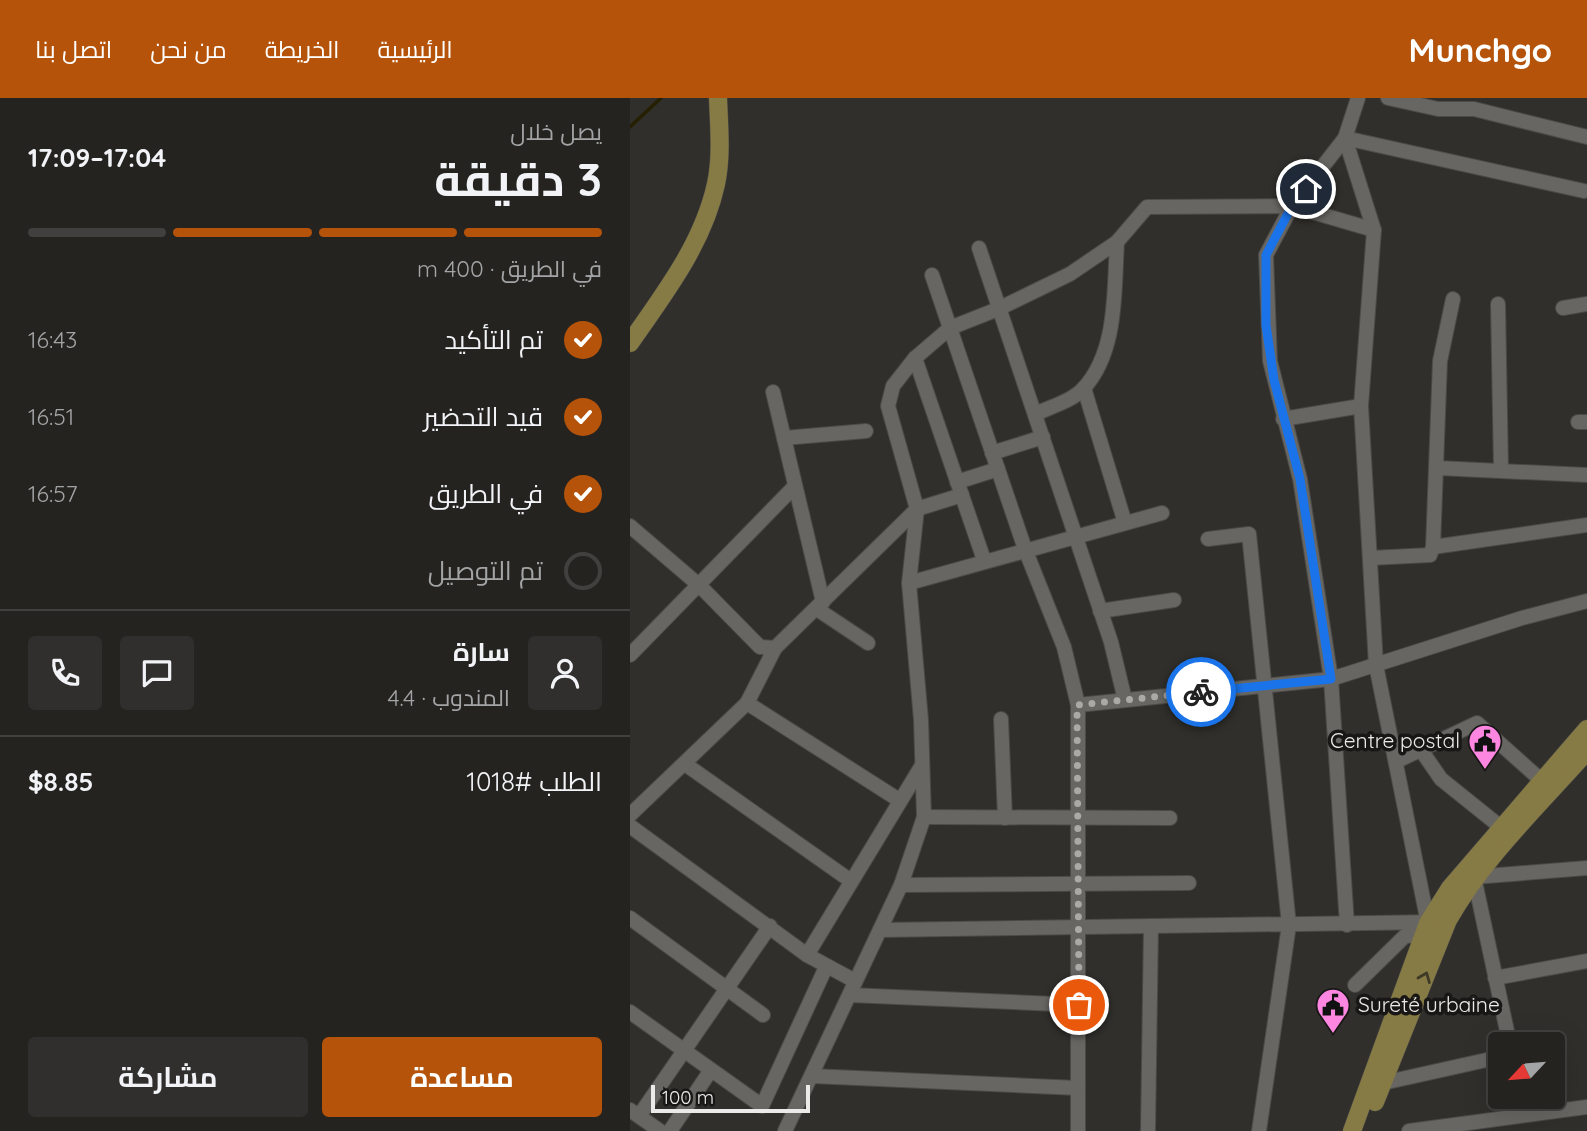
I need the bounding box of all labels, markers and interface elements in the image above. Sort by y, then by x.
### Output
text: Munchgo [1408,29,1552,70]
text: اتصل بنا [35,34,112,64]
text: من نحن [150,34,227,64]
text: الخريطة [265,34,340,64]
text: الرئيسية [378,34,453,64]
text: يصل خلال [510,117,602,146]
text: 17:04–17:09 [28,141,166,174]
text: 3 دقيقة [434,150,602,208]
pin [1276,159,1336,219]
icon: home [1287,170,1325,208]
text: في الطريق · 400 m [417,254,602,283]
icon: check [564,321,602,359]
text: تم التأكيد [445,323,543,356]
text: 16:43 [28,325,77,354]
icon: check [564,398,602,436]
text: قيد التحضير [423,400,543,433]
text: 16:51 [28,402,74,431]
icon: check [564,475,602,513]
text: في الطريق [429,477,543,510]
text: 16:57 [28,479,78,508]
text: تم التوصيل [428,554,543,587]
text: سارة [453,635,510,668]
button: phone [28,636,102,710]
button: chat [120,636,194,710]
button: person [528,636,602,710]
courier [1166,657,1236,727]
icon: bike [1182,673,1220,711]
text: المندوب · 4.4 [387,683,510,712]
public building icon: Centre postal [1466,722,1504,771]
place label: Centre postal [1330,727,1460,753]
text: $8.85 [28,765,93,798]
text: الطلب #1018 [466,765,602,798]
one-way arrow [1417,971,1431,983]
pin [1049,975,1109,1035]
icon: bag [1060,986,1098,1024]
public building icon: Sureté urbaine [1314,986,1352,1035]
place label: Sureté urbaine [1358,991,1500,1017]
north arrow [1488,1032,1564,1110]
map controls [1488,1032,1565,1109]
button: مشاركة [28,1037,308,1117]
button: مساعدة [322,1037,602,1117]
scale bar [651,1082,810,1114]
text: 100 m [662,1085,714,1109]

